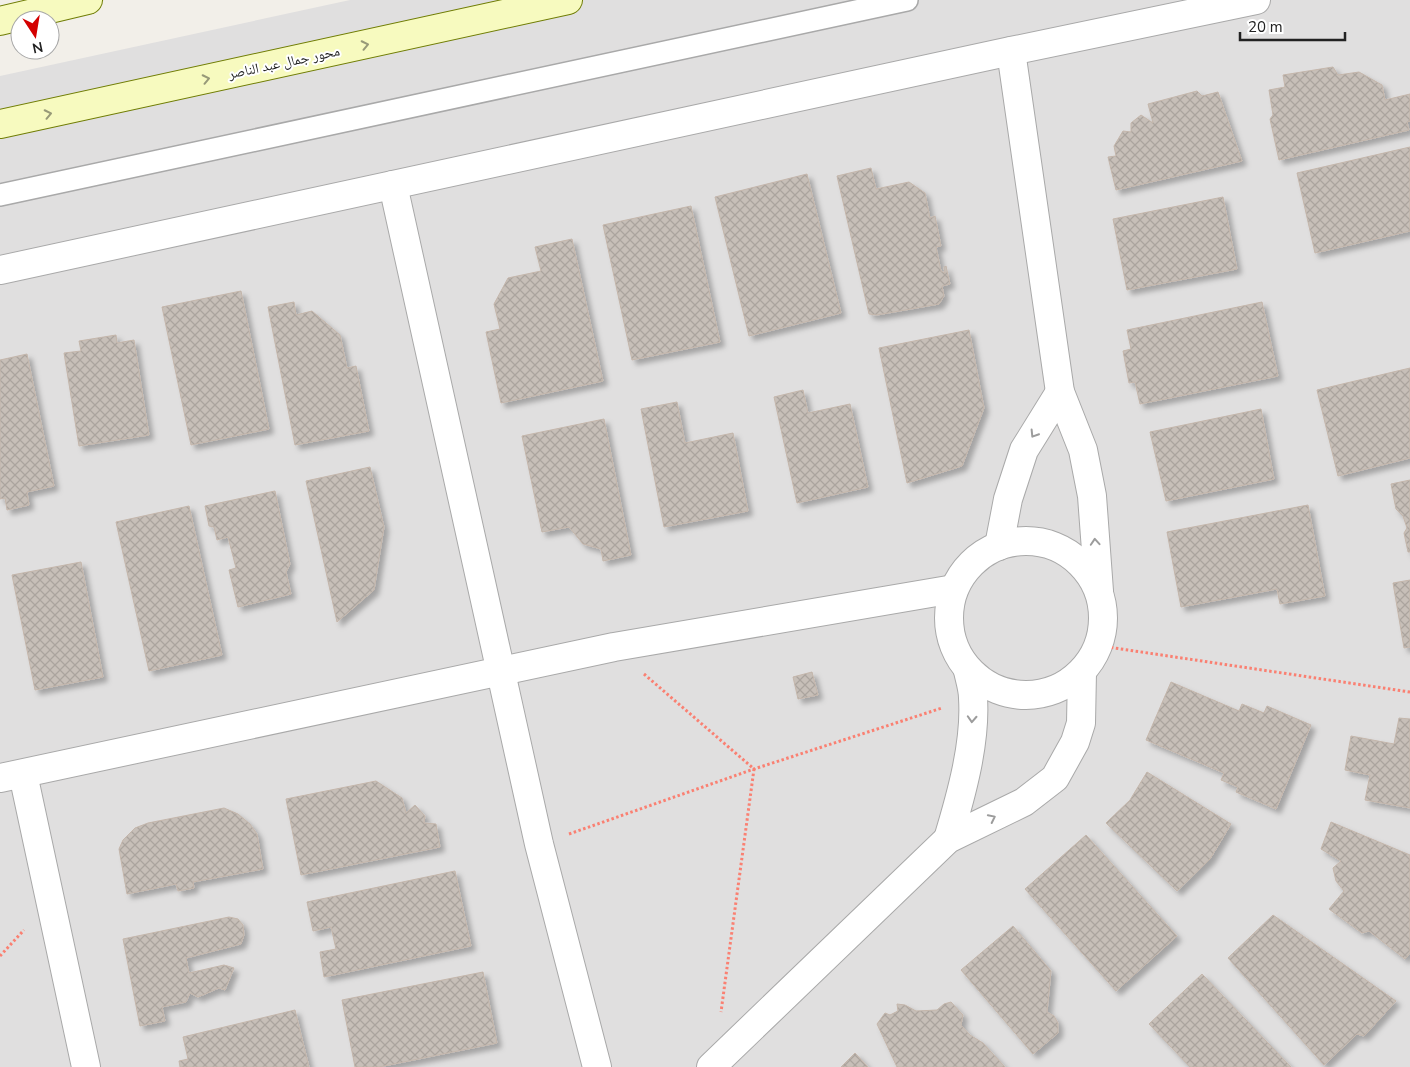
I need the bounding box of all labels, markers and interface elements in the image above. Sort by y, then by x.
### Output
north arrow [10,10,60,60]
scale bar [1240,10,1345,42]
text: 20 m [1248,17,1283,37]
text: N [30,37,45,58]
one-way arrow [361,40,370,50]
street label: محور جمال عبد الناصر [226,41,342,84]
one-way arrow [202,74,211,85]
one-way arrow [43,109,52,120]
one-way arrow [1031,428,1040,437]
one-way arrow [1090,538,1101,546]
one-way arrow [967,716,977,723]
one-way arrow [987,813,996,824]

